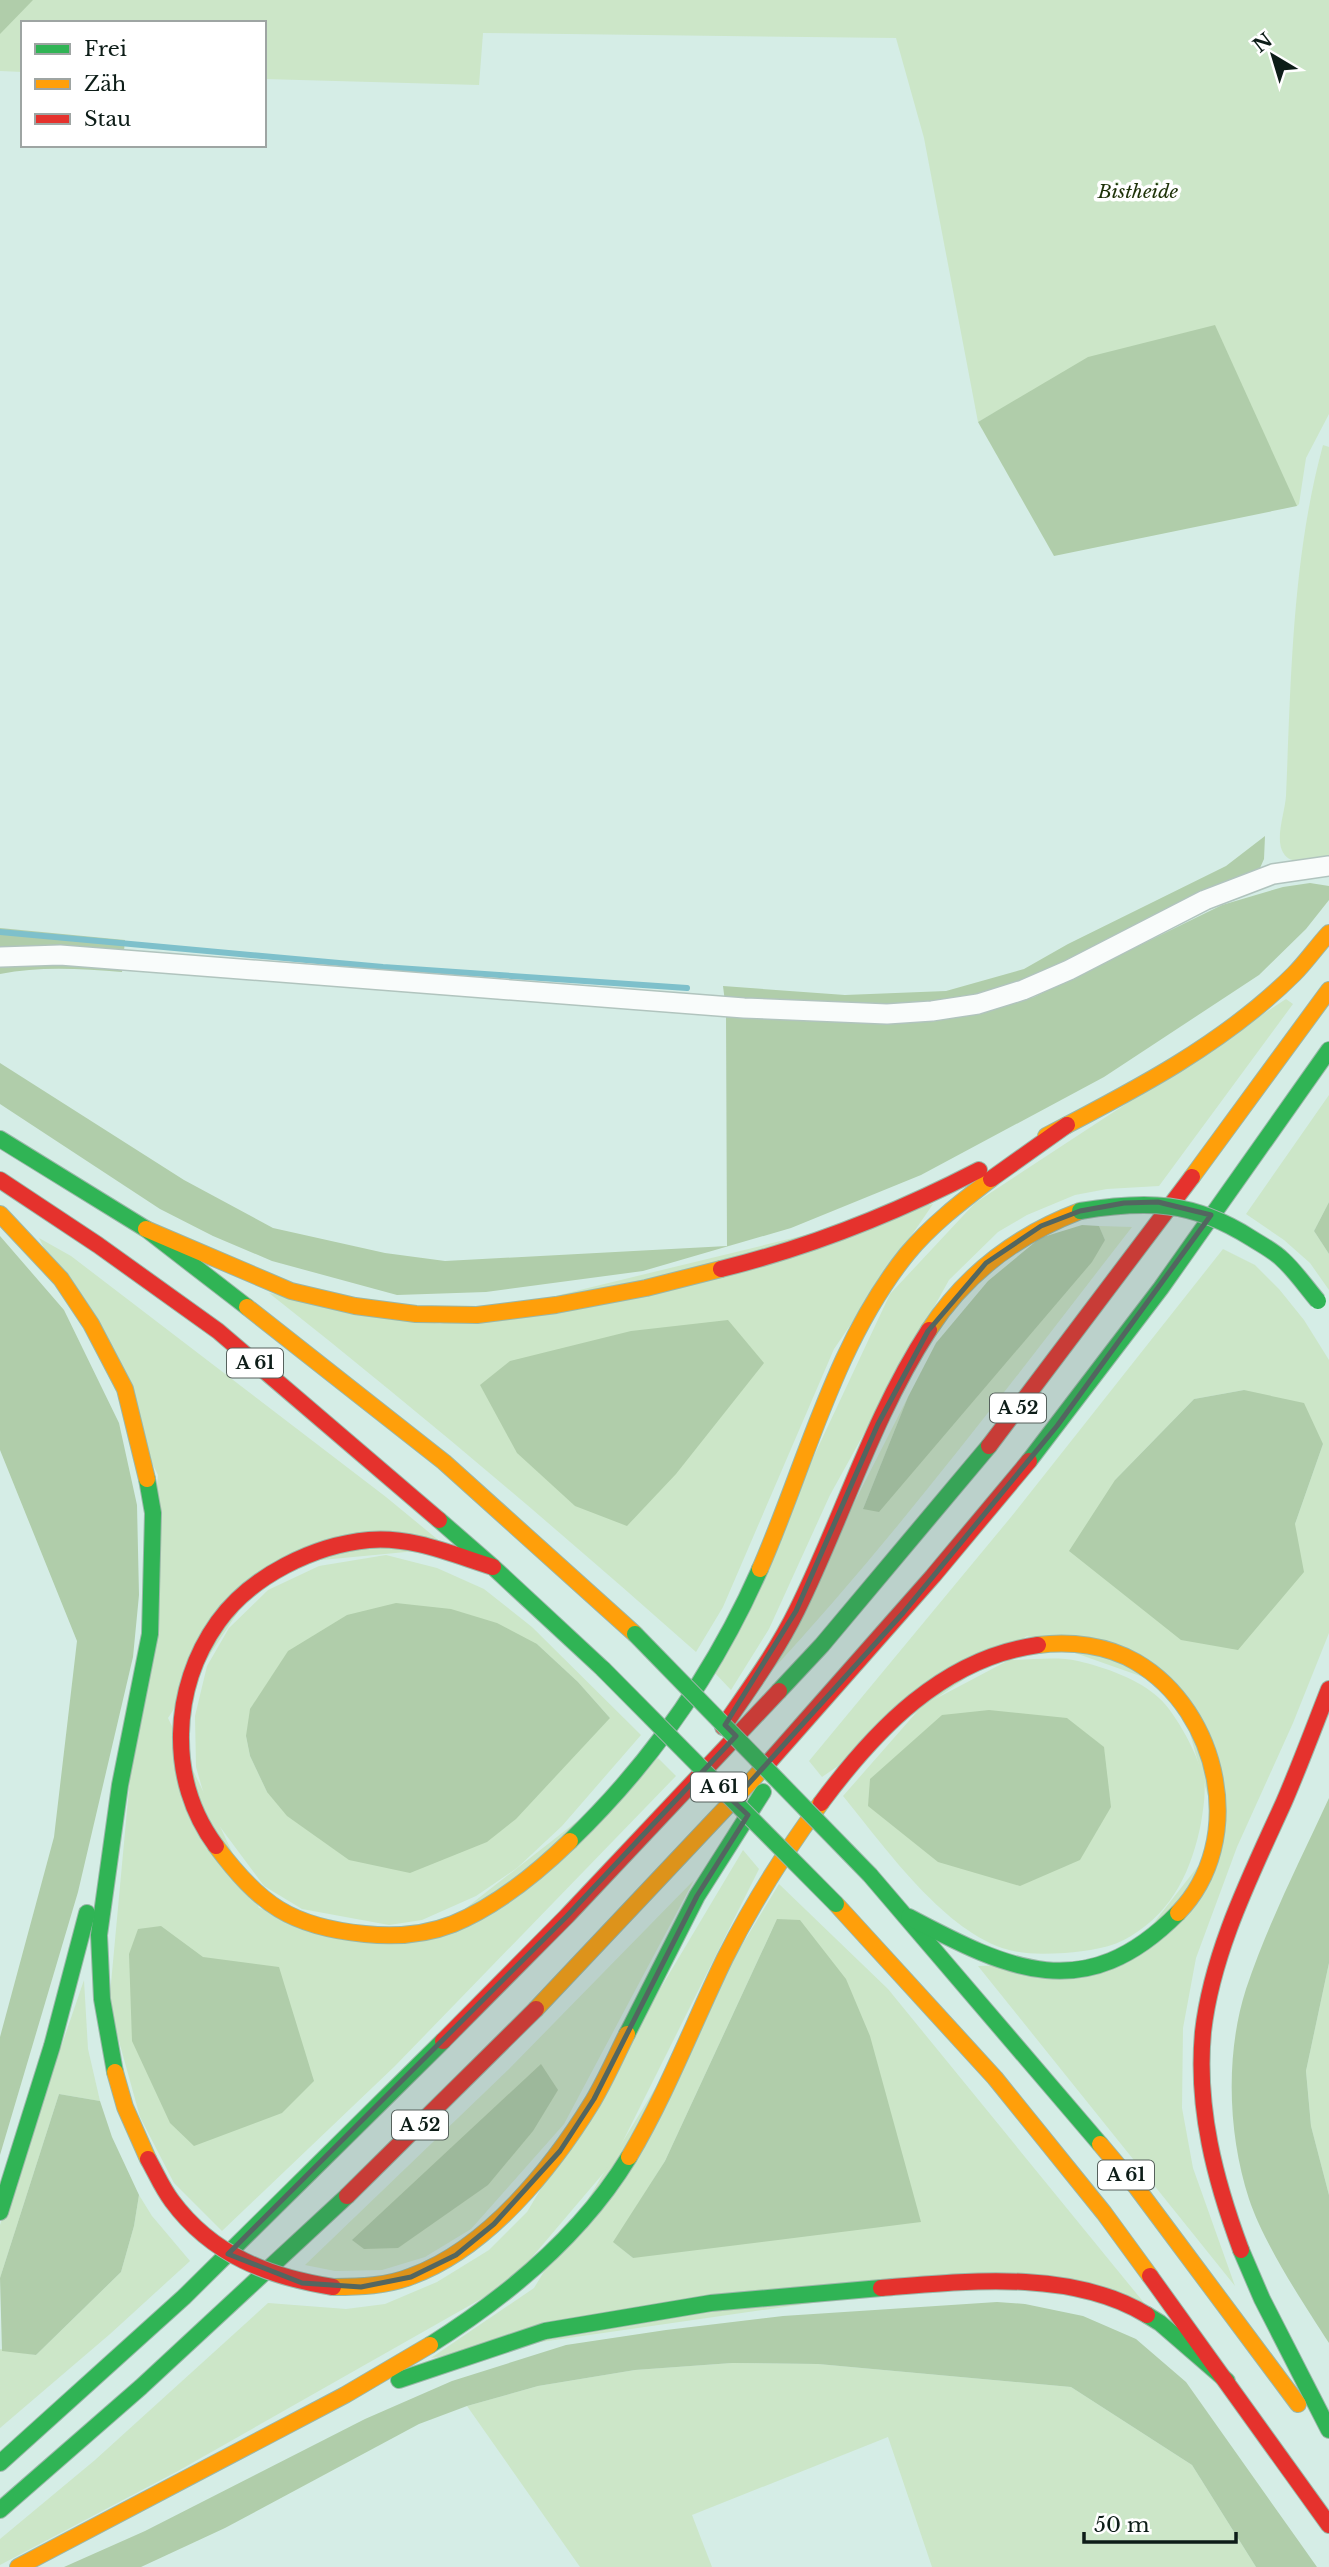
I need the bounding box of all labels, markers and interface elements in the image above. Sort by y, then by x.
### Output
legend [21,21,266,147]
north arrow [1238,21,1308,91]
text: N [1249,28,1277,58]
text: Frei [84,36,127,62]
text: Zäh [84,71,126,97]
text: Stau [84,106,131,132]
park label: Bistheide [1097,180,1178,203]
road number: A 61 [227,1348,283,1378]
road number: A 52 [990,1394,1046,1422]
road number: A 61 [691,1772,747,1801]
road number: A 52 [392,2110,448,2140]
road number: A 61 [1098,2160,1154,2190]
scale bar [1084,2500,1236,2544]
text: 50 m [1094,2512,1150,2538]

